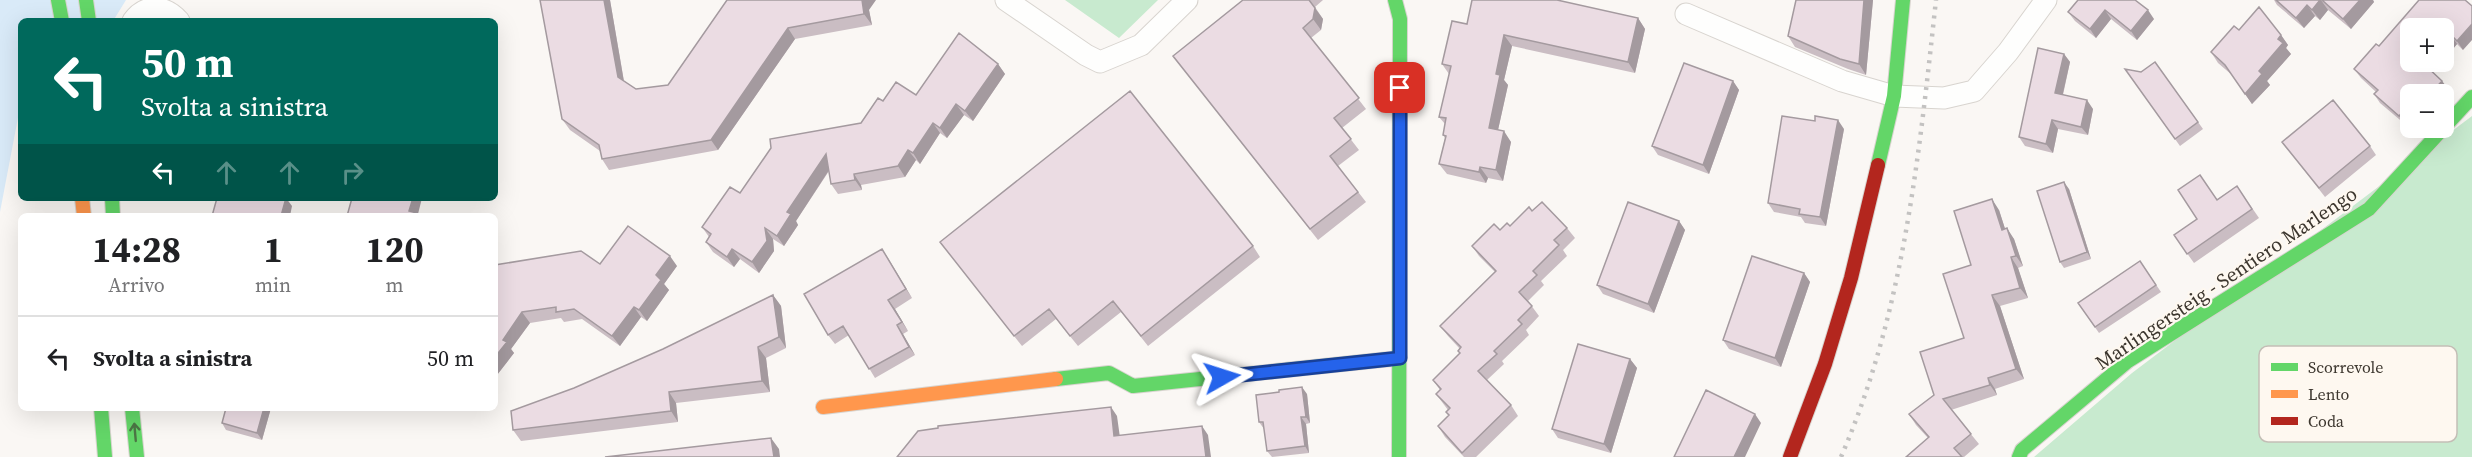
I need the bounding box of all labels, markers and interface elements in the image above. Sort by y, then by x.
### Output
map controls [2400,18,2454,138]
button: + [2400,18,2454,72]
text: 50 m [141,33,234,91]
icon: left [42,42,120,120]
pin [1374,62,1425,113]
icon: arrive [1383,71,1416,104]
button: − [2400,84,2454,138]
text: Svolta a sinistra [141,88,328,125]
icon: left [147,156,180,189]
icon: ahead [210,156,243,189]
icon: ahead [273,156,306,189]
icon: right [336,156,369,189]
street label: Marlingersteig - Sentiero Marlengo [2090,180,2362,376]
text: 14:28 [92,225,181,274]
text: 1 [263,225,283,274]
text: 120 [365,225,424,274]
text: Arrivo [108,271,165,299]
text: min [255,271,291,299]
text: m [386,271,404,299]
icon: left [42,342,75,375]
text: Svolta a sinistra [93,343,252,373]
text: 50 m [427,343,474,373]
position arrow [1190,345,1254,409]
legend [2259,346,2457,442]
text: Scorrevole [2308,356,2383,378]
text: Lento [2308,383,2350,405]
text: Coda [2308,410,2345,432]
one-way arrow [129,423,140,443]

